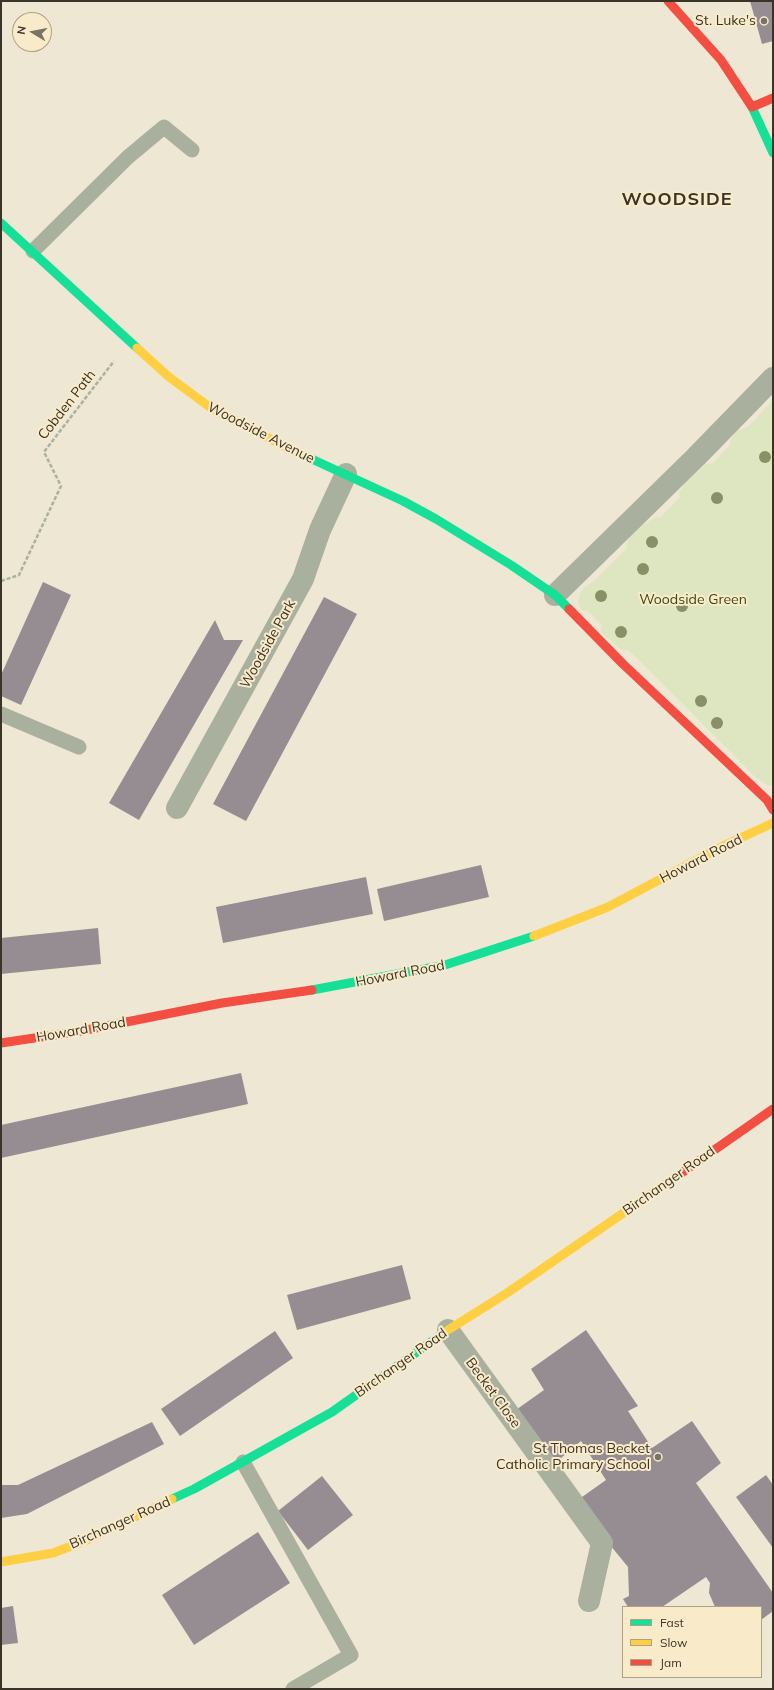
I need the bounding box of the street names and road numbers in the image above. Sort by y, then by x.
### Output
street label: Cobden Path [35,367,99,443]
street label: Woodside Avenue [205,399,317,467]
street label: Woodside Park [237,597,299,691]
street label: Howard Road [657,831,745,887]
street label: Howard Road [354,957,446,991]
street label: Howard Road [35,1014,127,1046]
street label: Birchanger Road [620,1143,718,1219]
street label: Birchanger Road [352,1325,450,1401]
street label: Becket Close [462,1355,524,1431]
street label: Birchanger Road [67,1493,173,1553]

